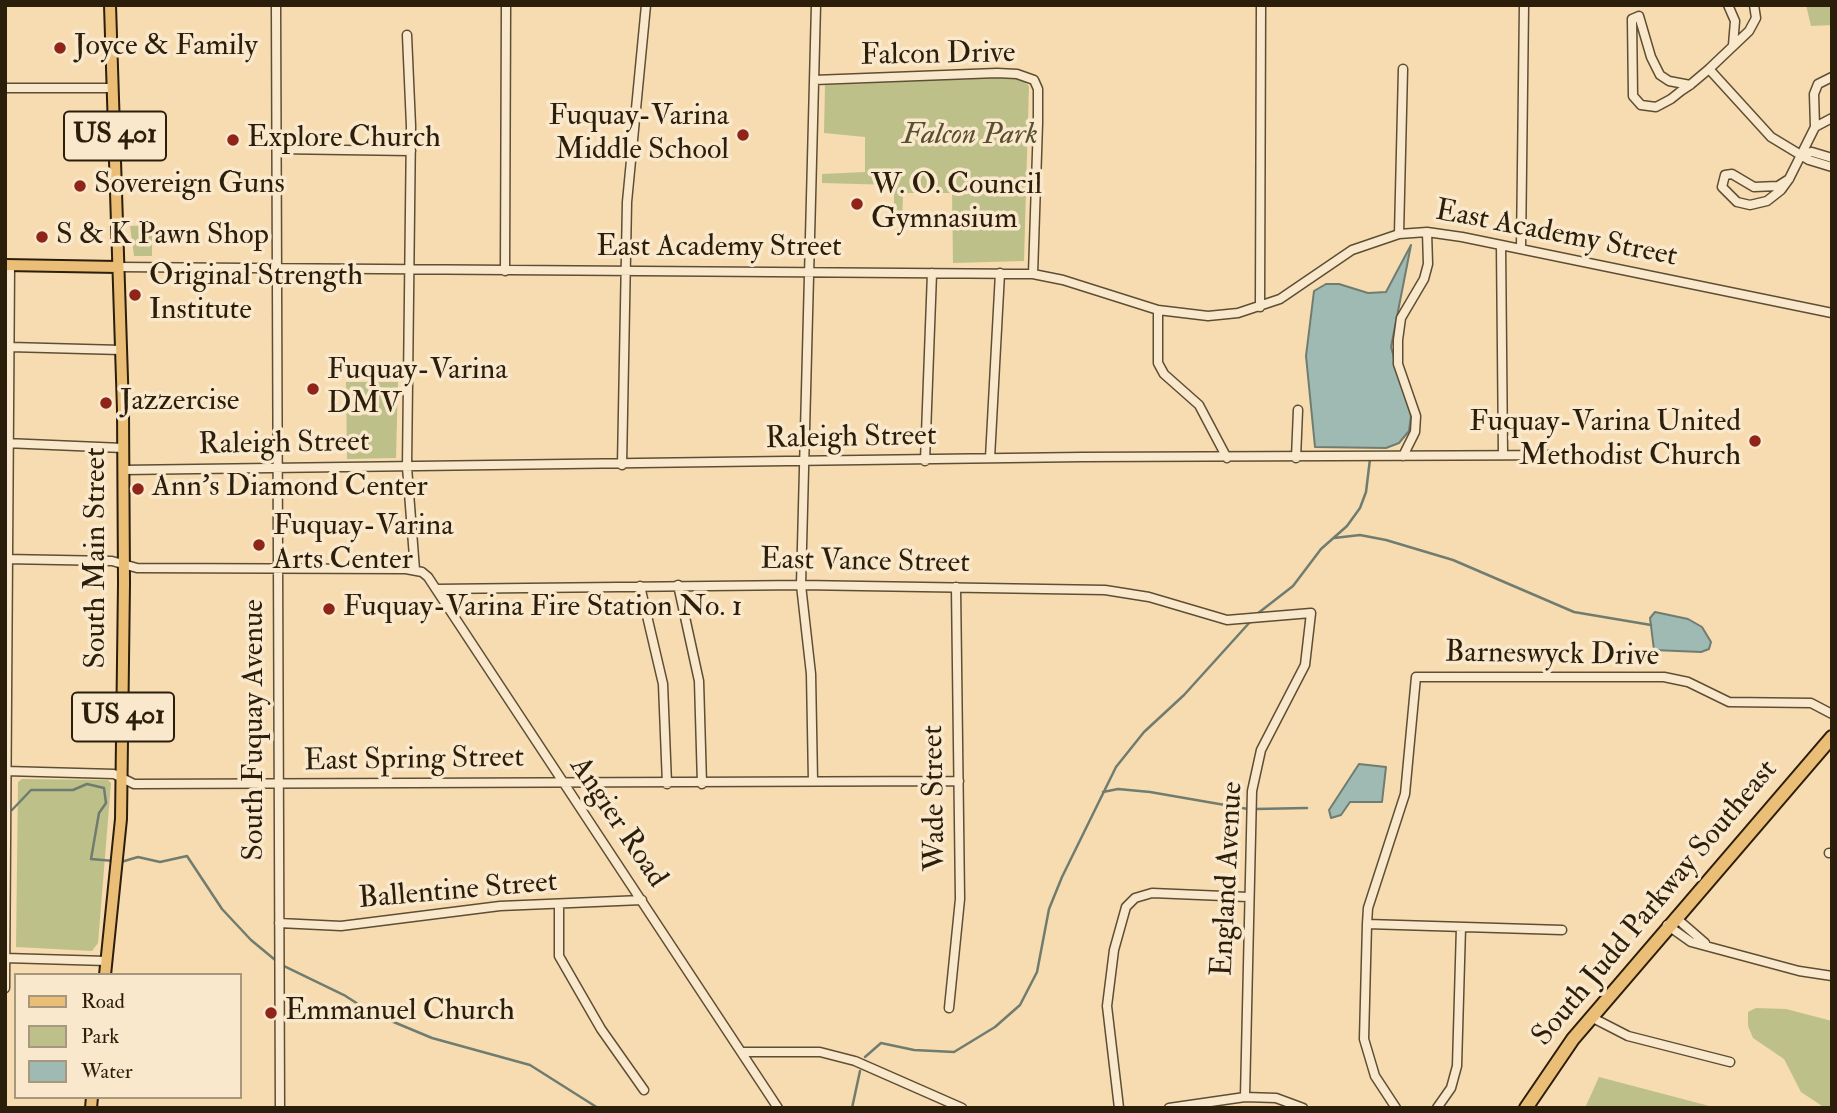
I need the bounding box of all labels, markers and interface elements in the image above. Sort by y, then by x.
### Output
place label: Joyce & Family [74,30,258,66]
street label: Falcon Drive [860,37,1016,75]
marker: Joyce & Family [52,40,68,56]
place label: Fuquay-Varina Middle School [548,100,729,170]
road number: US 401 [64,111,166,160]
park label: Falcon Park [902,119,1038,155]
place label: Explore Church [247,122,441,158]
marker: Fuquay-Varina Middle School [735,127,751,143]
marker: Explore Church [225,132,241,148]
place label: Sovereign Guns [94,168,285,204]
place label: W. O. Council Gymnasium [871,169,1042,240]
marker: Sovereign Guns [72,178,88,194]
street label: East Academy Street [1432,194,1680,276]
marker: W. O. Council Gymnasium [849,196,865,212]
place label: S & K Pawn Shop [56,219,269,255]
marker: S & K Pawn Shop [34,229,50,245]
street label: East Academy Street [596,231,842,267]
place label: Original Strength Institute [149,260,363,330]
marker: Original Strength Institute [127,287,143,303]
place label: Fuquay-Varina DMV [327,354,508,424]
marker: Fuquay-Varina DMV [305,381,321,397]
place label: Jazzercise [120,385,239,421]
marker: Jazzercise [98,395,114,411]
place label: Fuquay-Varina United Methodist Church [1469,406,1741,476]
street label: Raleigh Street [765,420,937,458]
street label: Raleigh Street [198,426,370,464]
marker: Fuquay-Varina United Methodist Church [1747,433,1763,449]
street label: South Main Street [80,447,116,669]
place label: Ann's Diamond Center [152,471,428,507]
marker: Ann's Diamond Center [130,481,146,497]
place label: Fuquay-Varina Arts Center [273,510,454,580]
marker: Fuquay-Varina Arts Center [251,537,267,553]
street label: East Vance Street [760,543,970,583]
place label: Fuquay-Varina Fire Station No. 1 [343,591,742,627]
street label: South Fuquay Avenue [238,599,274,861]
marker: Fuquay-Varina Fire Station No. 1 [321,601,337,617]
street label: Barneswyck Drive [1445,636,1659,676]
road number: US 401 [72,692,174,742]
street label: Wade Street [917,725,955,871]
street label: East Spring Street [304,741,524,781]
street label: Angier Road [560,751,674,895]
street label: South Judd Parkway Southeast [1526,754,1786,1054]
street label: England Avenue [1206,781,1252,977]
street label: Ballentine Street [357,865,559,919]
legend [14,973,242,1099]
text: Road [81,988,125,1015]
place label: Emmanuel Church [285,995,515,1031]
marker: Emmanuel Church [263,1005,279,1021]
text: Park [81,1023,119,1050]
text: Water [81,1058,133,1085]

